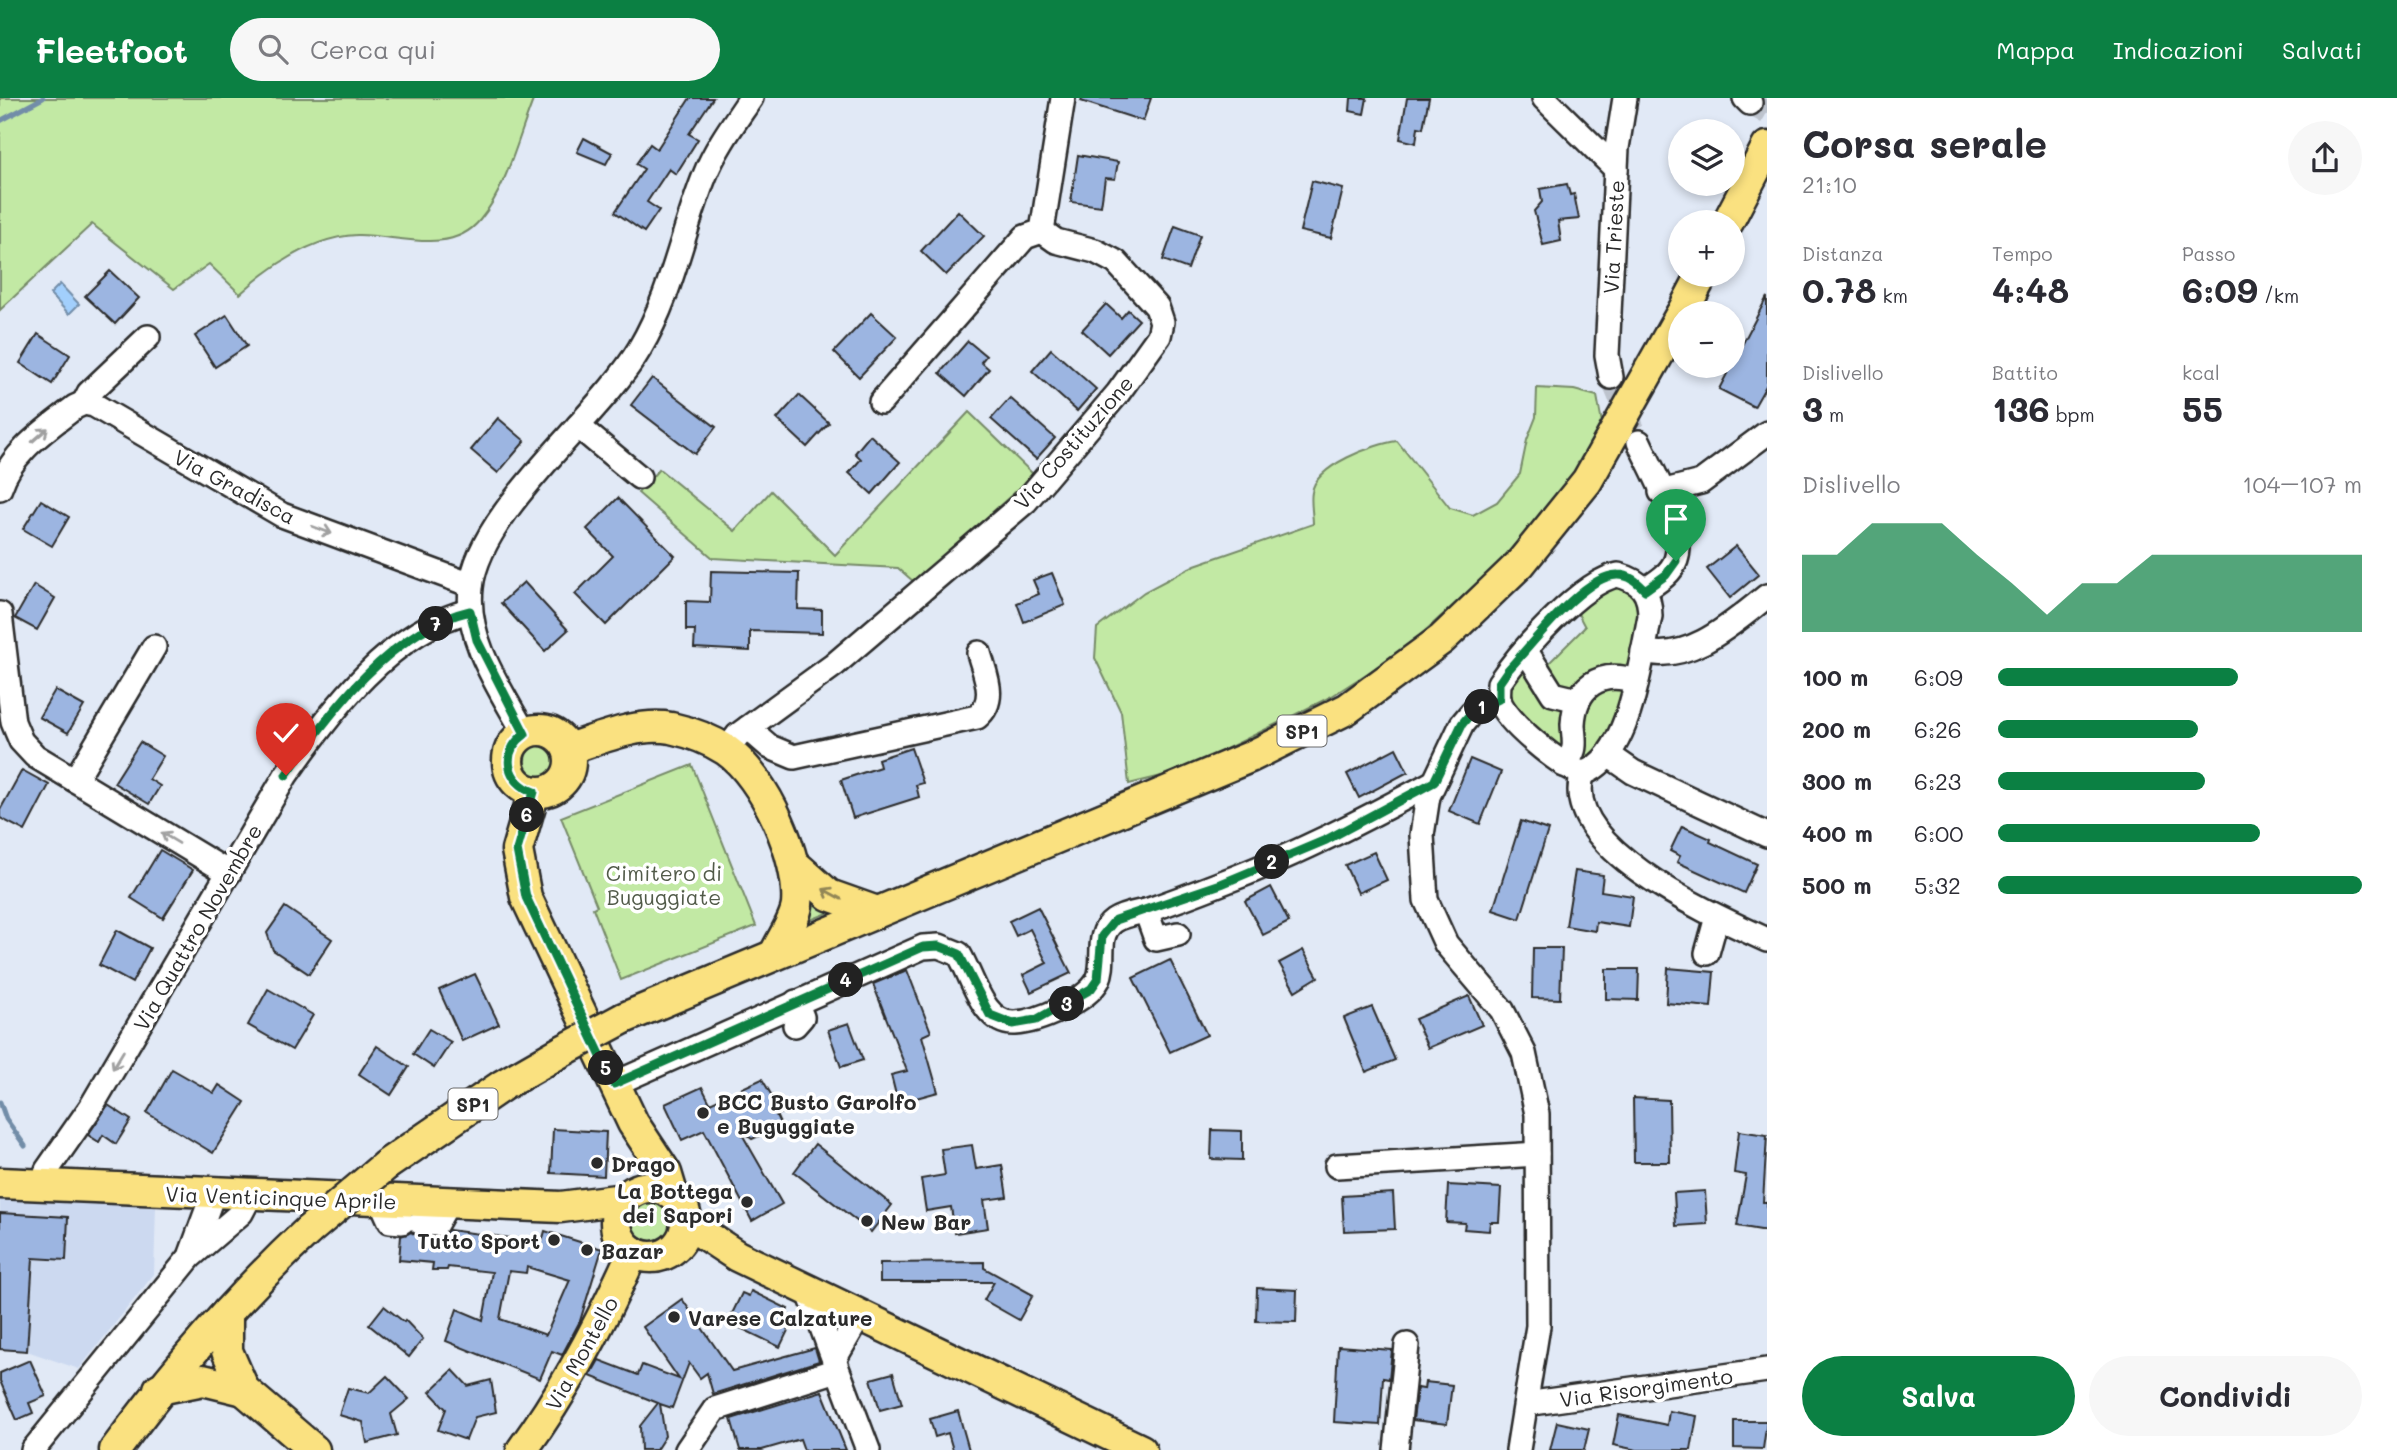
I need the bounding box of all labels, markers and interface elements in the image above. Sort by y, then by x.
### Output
search box [230,18,720,81]
text: Fleetfoot [35,28,188,71]
icon: search [254,30,292,68]
text: Cerca qui [310,32,436,66]
text: Mappa [1996,34,2075,65]
text: Indicazioni [2113,34,2244,65]
text: Salvati [2282,34,2362,65]
text: Corsa serale [1802,118,2047,168]
map controls [1668,119,1745,378]
button: layers [1668,119,1745,196]
button: share [2288,121,2362,195]
text: 21:10 [1802,169,1857,199]
street label: Via Trieste [1597,179,1629,295]
button: + [1668,210,1745,287]
text: Distanza [1802,241,1883,266]
text: Tempo [1992,241,2052,266]
text: Passo [2182,241,2235,266]
text: 0.78 [1802,266,1876,312]
text: 4:48 [1992,266,2069,312]
text: 6:09 [2182,266,2258,312]
text: km [1876,283,1908,308]
text: /km [2258,283,2299,308]
button: − [1668,301,1745,378]
text: Dislivello [1802,360,1883,385]
text: Battito [1992,360,2058,385]
text: kcal [2182,360,2220,385]
street label: Via Costituzione [1007,369,1139,515]
text: 3 [1802,385,1823,431]
text: 136 [1992,385,2050,431]
text: 55 [2182,385,2223,431]
text: m [1823,402,1844,427]
text: bpm [2050,402,2095,427]
one-way arrow [31,427,49,443]
street label: Via Gradisca [169,443,301,529]
text: Dislivello [1802,469,1900,499]
text: 104–107 m [2242,469,2362,499]
pin [1646,489,1706,561]
icon: arrive [1657,500,1695,538]
one-way arrow [311,525,333,537]
pin: 7 [418,606,453,642]
text: 7 [430,611,441,636]
text: 100 m [1802,662,1868,692]
text: 6:09 [1914,662,1963,692]
pin: 1 [1464,690,1500,724]
text: 1 [1477,694,1486,719]
pin [256,703,316,775]
icon: check [267,714,305,752]
text: 200 m [1802,714,1871,744]
text: 6:26 [1914,714,1962,744]
road number: SP1 [1278,716,1326,746]
text: 300 m [1802,766,1872,796]
text: 6:23 [1914,766,1961,796]
pin: 6 [510,798,544,832]
text: 6 [521,802,532,827]
text: 400 m [1802,818,1873,848]
text: 6:00 [1914,818,1963,848]
street label: Via Quattro Novembre [127,819,267,1035]
one-way arrow [161,831,181,845]
pin: 2 [1254,844,1290,880]
text: 2 [1266,849,1277,874]
park label: Cimitero di Buguggiate [606,859,722,910]
text: 500 m [1802,870,1872,900]
text: 5:32 [1914,870,1961,900]
one-way arrow [822,887,842,901]
pin: 4 [828,962,864,998]
text: 4 [839,967,852,992]
pin: 3 [1050,986,1084,1021]
text: 3 [1061,991,1072,1016]
one-way arrow [111,1050,125,1070]
pin: 5 [588,1051,624,1086]
text: 5 [600,1055,611,1080]
road number: SP1 [448,1088,498,1120]
place label: BCC Busto Garolfo e Buguggiate [717,1088,917,1139]
marker: BCC Busto Garolfo e Buguggiate [695,1105,711,1121]
place label: Drago [611,1150,675,1177]
marker: Drago [589,1155,605,1171]
place label: La Bottega dei Sapori [617,1177,733,1228]
street label: Via Venticinque Aprile [165,1179,397,1215]
marker: La Bottega dei Sapori [739,1194,755,1210]
place label: New Bar [881,1208,971,1235]
marker: New Bar [859,1213,875,1229]
place label: Tutto Sport [417,1227,540,1254]
marker: Tutto Sport [546,1232,562,1248]
place label: Bazar [601,1237,664,1264]
marker: Bazar [579,1242,595,1258]
street label: Via Montello [539,1291,623,1415]
place label: Varese Calzature [688,1304,873,1331]
marker: Varese Calzature [666,1309,682,1325]
button: Salva [1802,1356,2075,1436]
button: Condividi [2089,1356,2362,1436]
street label: Via Risorgimento [1558,1361,1734,1413]

